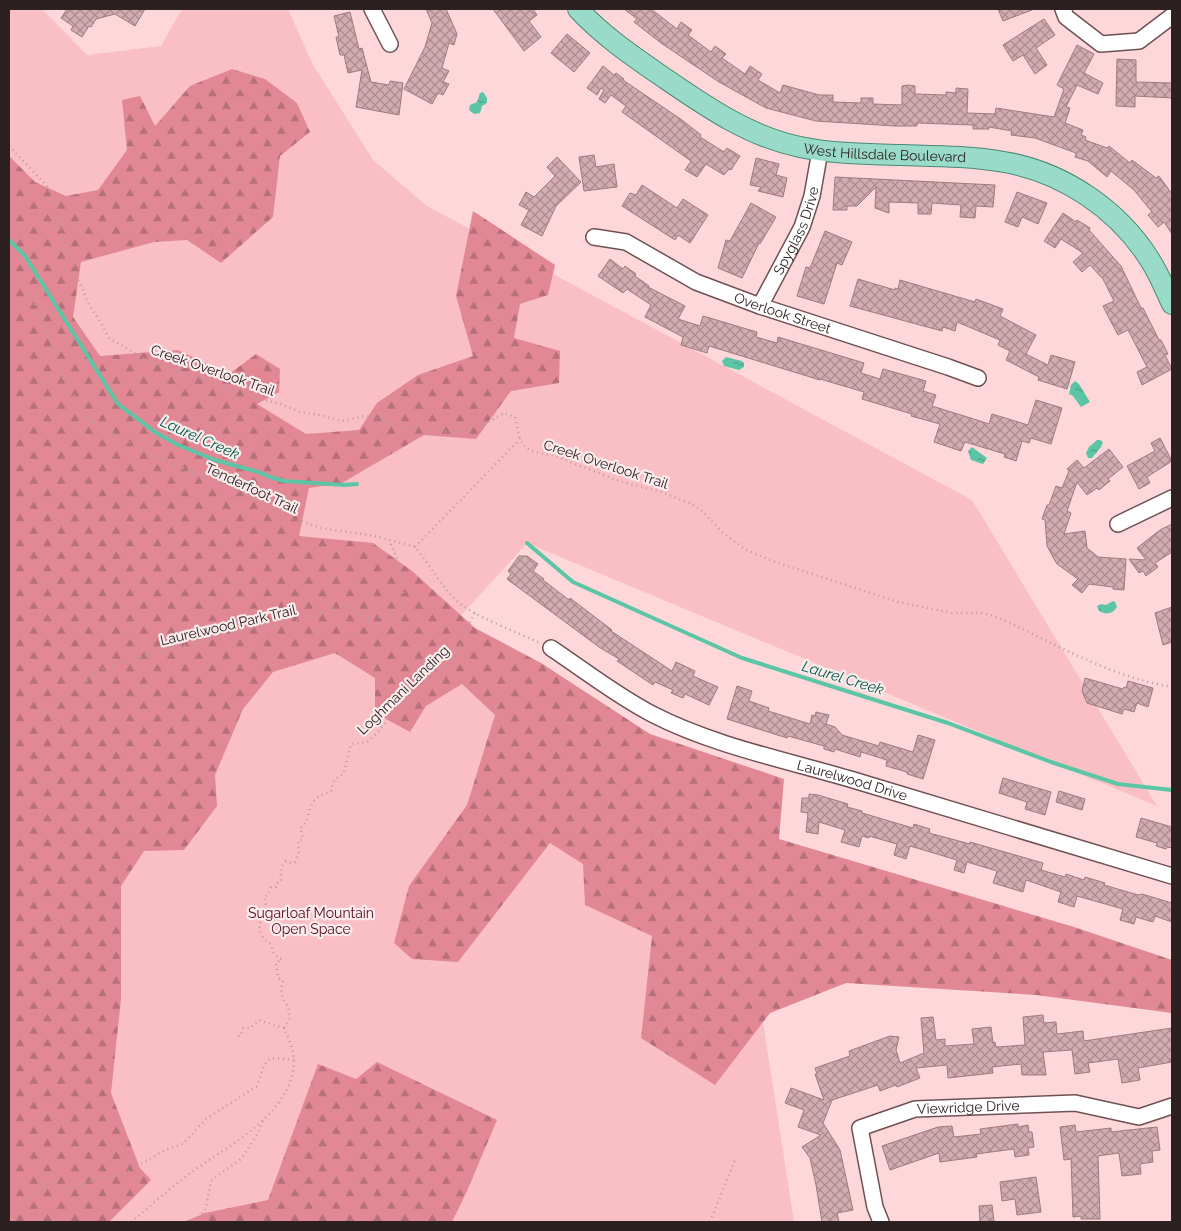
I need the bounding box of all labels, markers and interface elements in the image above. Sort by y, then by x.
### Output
street label: West Hillsdale Boulevard [802,140,966,165]
street label: Spyglass Drive [770,185,822,277]
street label: Overlook Street [732,289,833,337]
street label: Creek Overlook Trail [149,341,277,399]
water label: Laurel Creek [158,413,242,463]
street label: Creek Overlook Trail [542,436,671,492]
street label: Tenderfoot Trail [203,459,301,517]
street label: Laurelwood Park Trail [158,602,298,648]
street label: Loghmani Landing [354,642,452,738]
water label: Laurel Creek [800,657,886,699]
street label: Laurelwood Drive [795,757,909,804]
park label: Sugarloaf Mountain Open Space [248,905,374,937]
street label: Viewridge Drive [917,1097,1020,1117]

